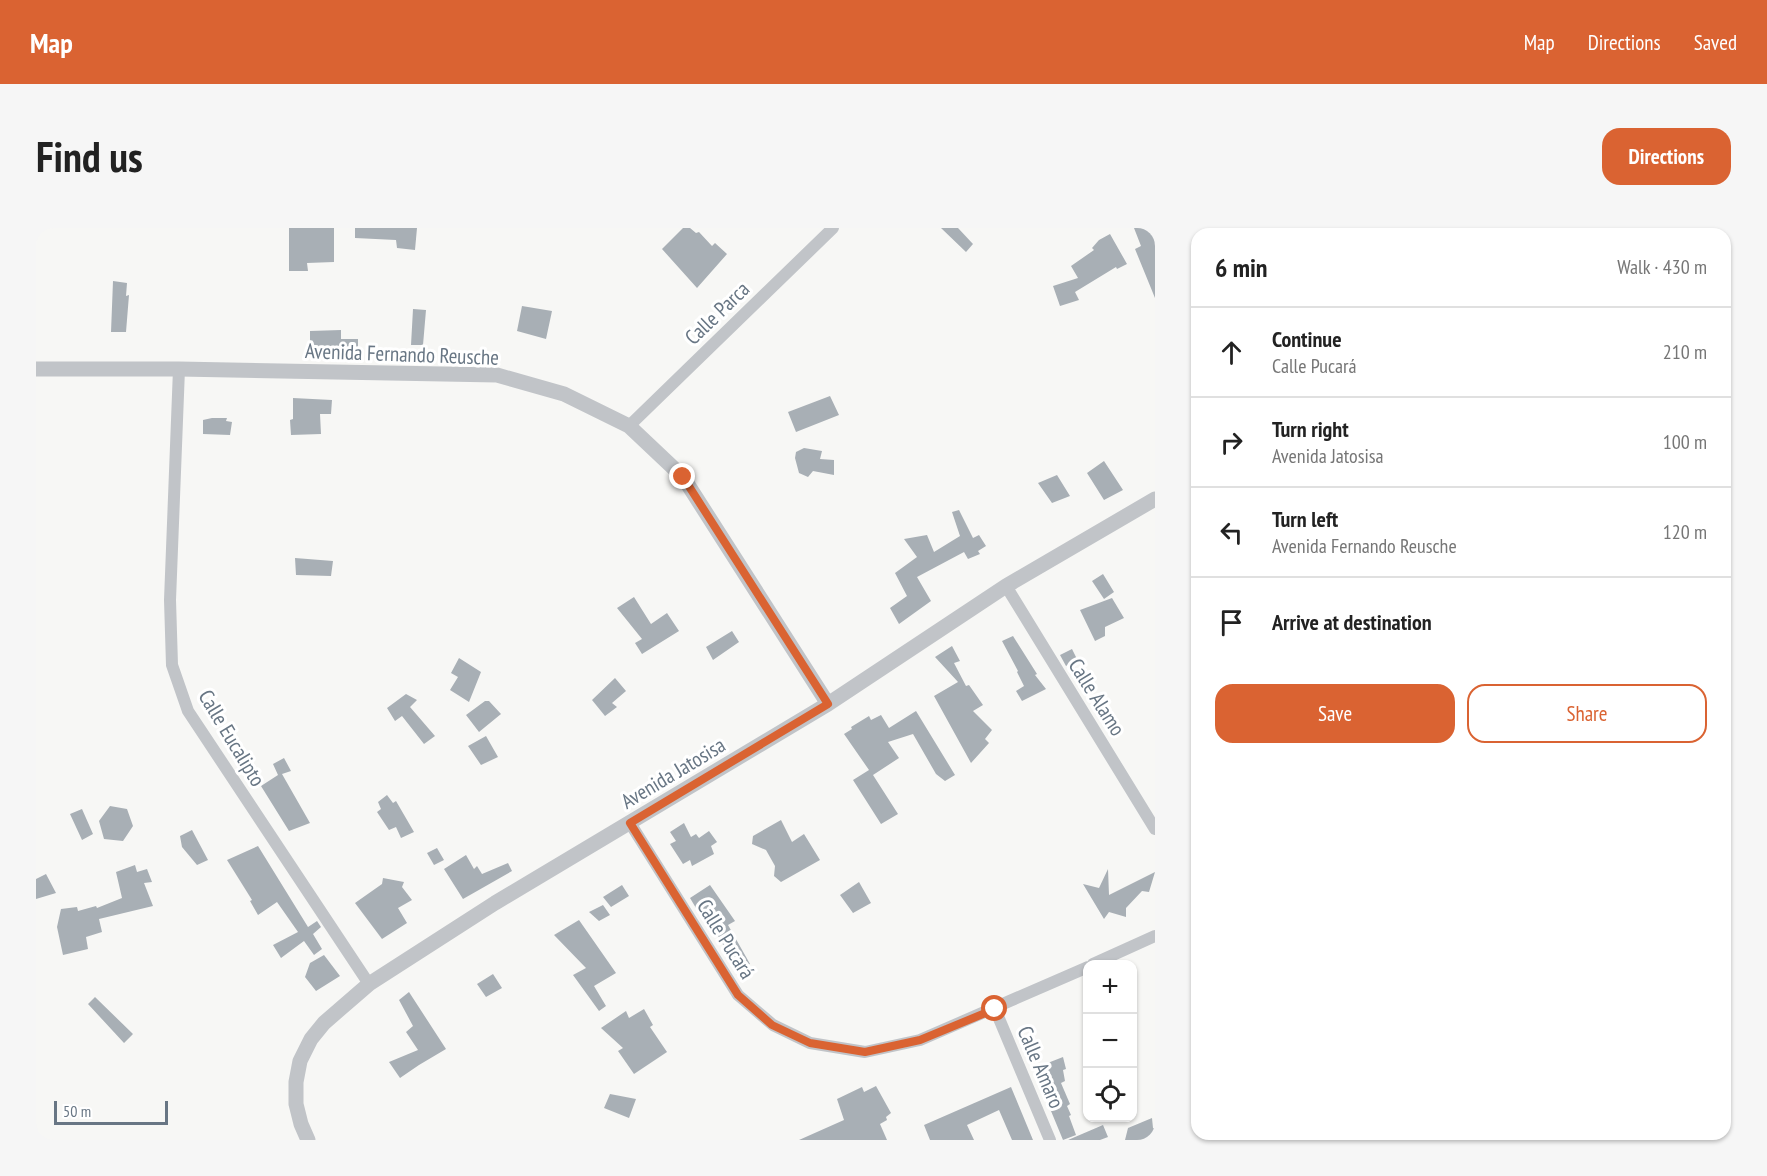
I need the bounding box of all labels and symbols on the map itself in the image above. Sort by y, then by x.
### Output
street label: Calle Parca [679,276,755,350]
street label: Avenida Fernando Reusche [305,337,499,371]
route end [669,463,695,489]
street label: Calle Alamo [1063,653,1131,741]
street label: Calle Eucalipto [193,685,271,791]
street label: Avenida Jatosisa [616,731,730,815]
street label: Calle Pucará [691,894,761,984]
route start [981,995,1007,1021]
street label: Calle Amaro [1012,1022,1070,1112]
scale bar [54,1098,168,1126]

